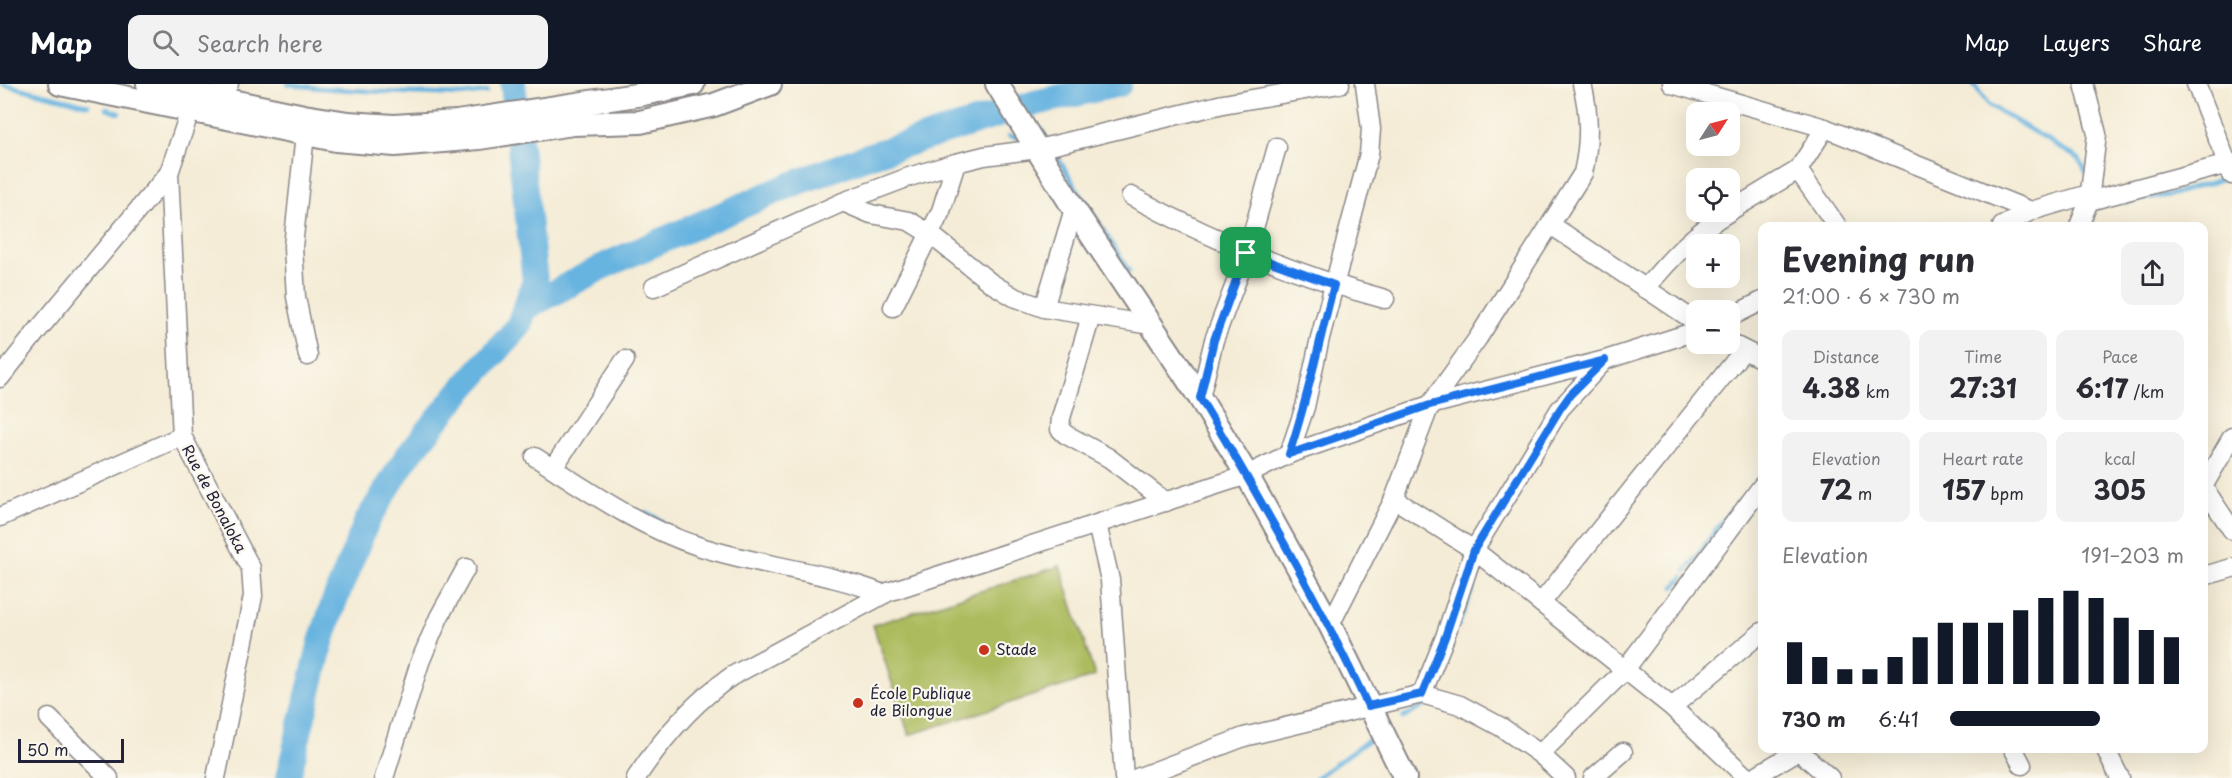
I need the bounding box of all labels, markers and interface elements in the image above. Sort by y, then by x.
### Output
search box [128,15,548,69]
text: Map [30,21,92,64]
icon: search [149,26,182,59]
text: Search here [197,26,323,59]
text: Map [1965,26,2009,58]
text: Layers [2042,26,2110,58]
text: Share [2143,26,2202,58]
north arrow [1686,102,1740,156]
map controls [1686,102,1740,354]
button: locate [1686,168,1740,222]
pin [1220,227,1271,278]
text: Evening run [1782,233,1975,283]
button: + [1686,234,1740,288]
icon: arrive [1229,236,1262,269]
button: share [2121,242,2184,305]
text: 21:00 · 6 × 730 m [1782,281,1960,311]
button: − [1686,300,1740,354]
text: Distance [1812,344,1880,368]
text: Time [1964,344,2002,368]
text: Pace [2102,344,2138,368]
text: 4.38 [1802,368,1861,407]
text: 27:31 [1949,368,2017,407]
text: 6:17 [2076,368,2128,407]
text: km [1861,379,1890,403]
text: /km [2128,379,2164,403]
street label: Rue de Bonaloka [177,440,254,557]
text: Elevation [1811,446,1881,470]
text: Heart rate [1943,446,2023,470]
text: kcal [2104,446,2136,470]
text: 72 [1820,470,1853,509]
text: 157 [1942,470,1985,509]
text: 305 [2094,470,2146,509]
text: m [1853,481,1872,505]
text: bpm [1985,481,2024,505]
text: Elevation [1782,540,1868,570]
text: 191–203 m [2081,540,2184,570]
place label: Stade [996,637,1037,660]
marker: Stade [977,643,991,657]
place label: École Publique de Bilongue [870,681,971,721]
marker: École Publique de Bilongue [851,696,865,710]
text: 730 m [1782,704,1846,734]
text: 6:41 [1878,704,1919,734]
scale bar [18,736,124,764]
text: 50 m [27,737,68,761]

